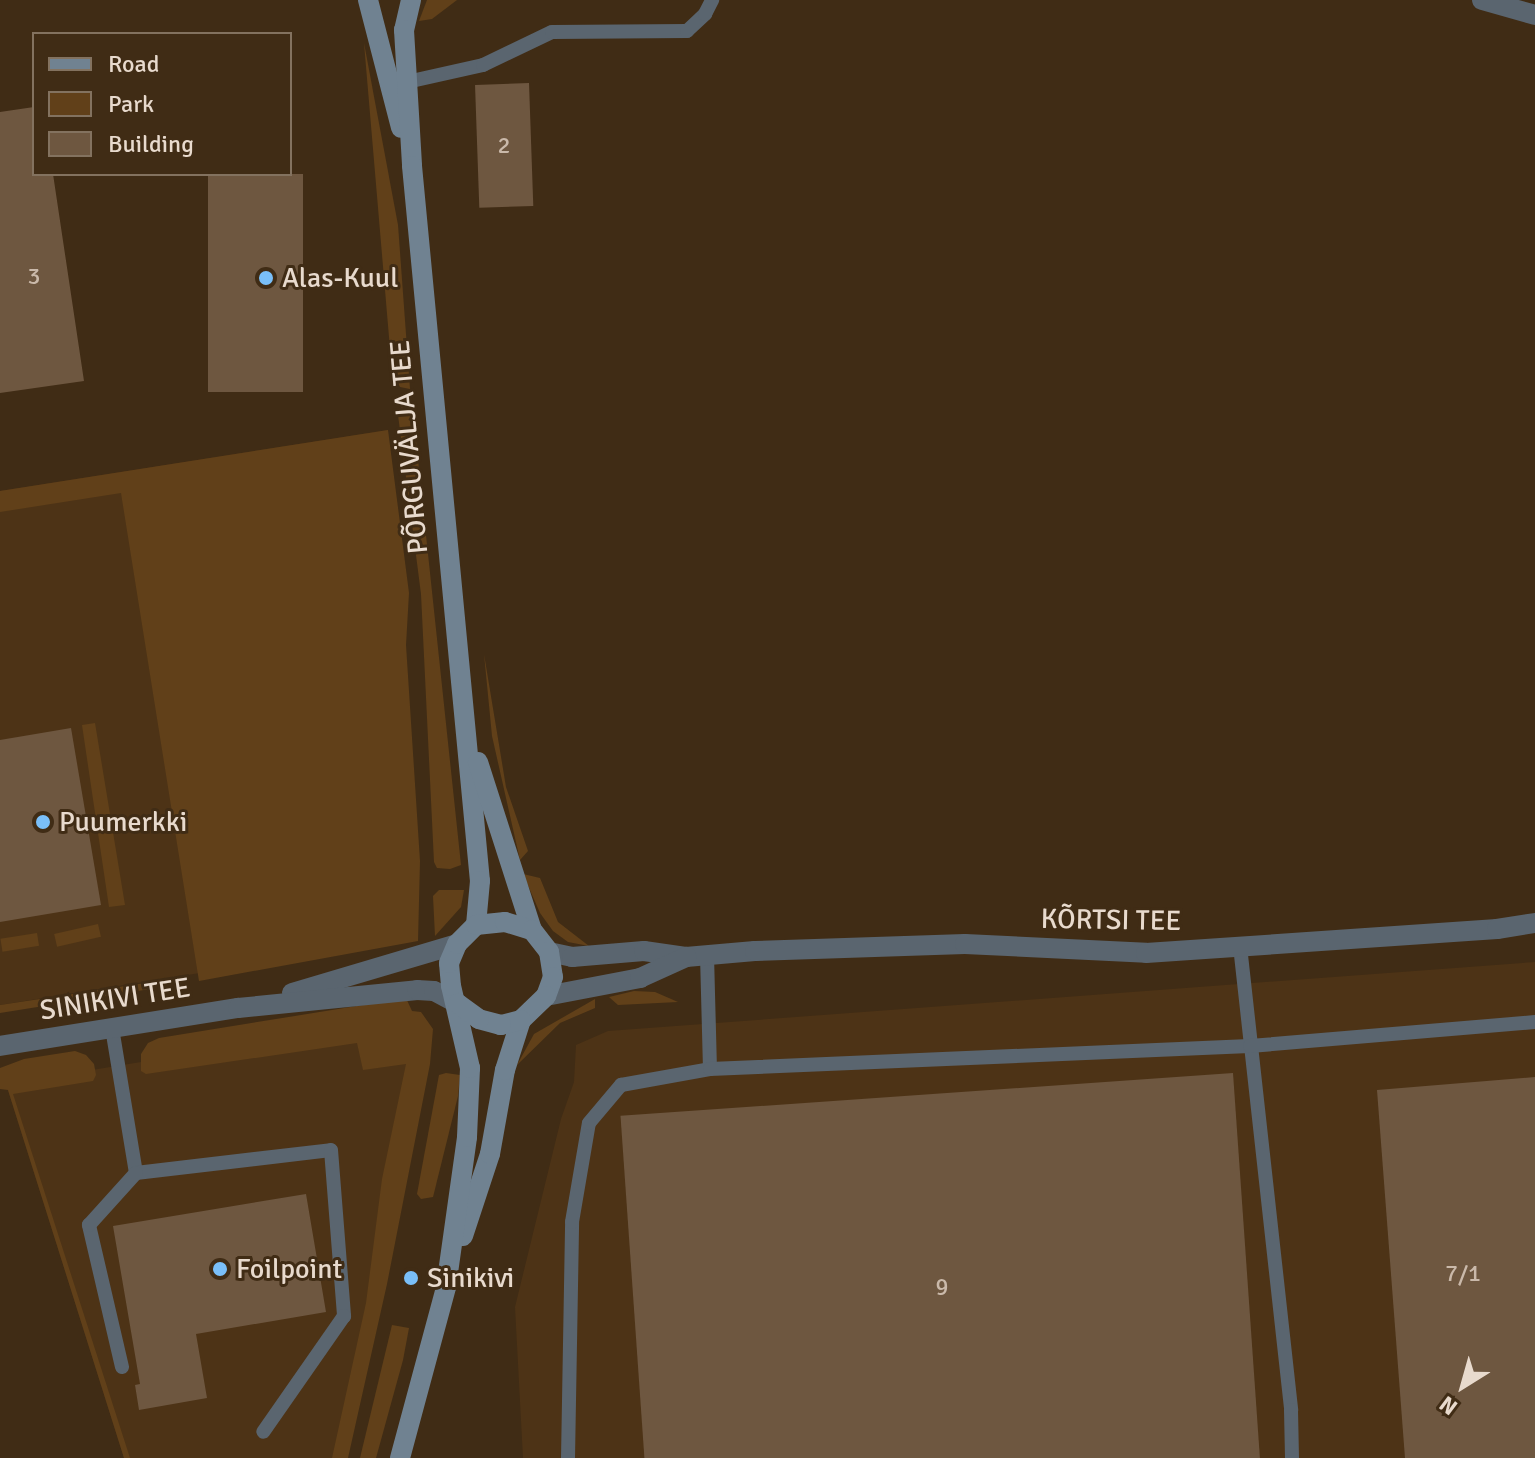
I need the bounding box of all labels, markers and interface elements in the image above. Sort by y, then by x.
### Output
legend [32,32,292,176]
text: Road [108,49,159,79]
text: Park [108,89,154,119]
text: Building [108,129,194,159]
house number: 2 [498,132,510,160]
place label: Alas-Kuul [282,261,398,295]
house number: 3 [28,263,40,291]
marker: Alas-Kuul [257,269,275,287]
street label: PÕRGUVÄLJA TEE [383,339,435,555]
place label: Puumerkki [59,805,187,839]
marker: Puumerkki [34,813,52,831]
street label: KÕRTSI TEE [1040,902,1182,938]
street label: SINIKIVI TEE [37,971,193,1027]
place label: Foilpoint [236,1252,342,1286]
marker: Foilpoint [211,1260,229,1278]
house number: 7/1 [1445,1260,1481,1288]
place label: Sinikivi [427,1261,514,1295]
marker: Sinikivi [402,1269,420,1287]
house number: 9 [936,1274,948,1302]
north arrow [1423,1346,1503,1426]
text: N [1434,1390,1462,1421]

